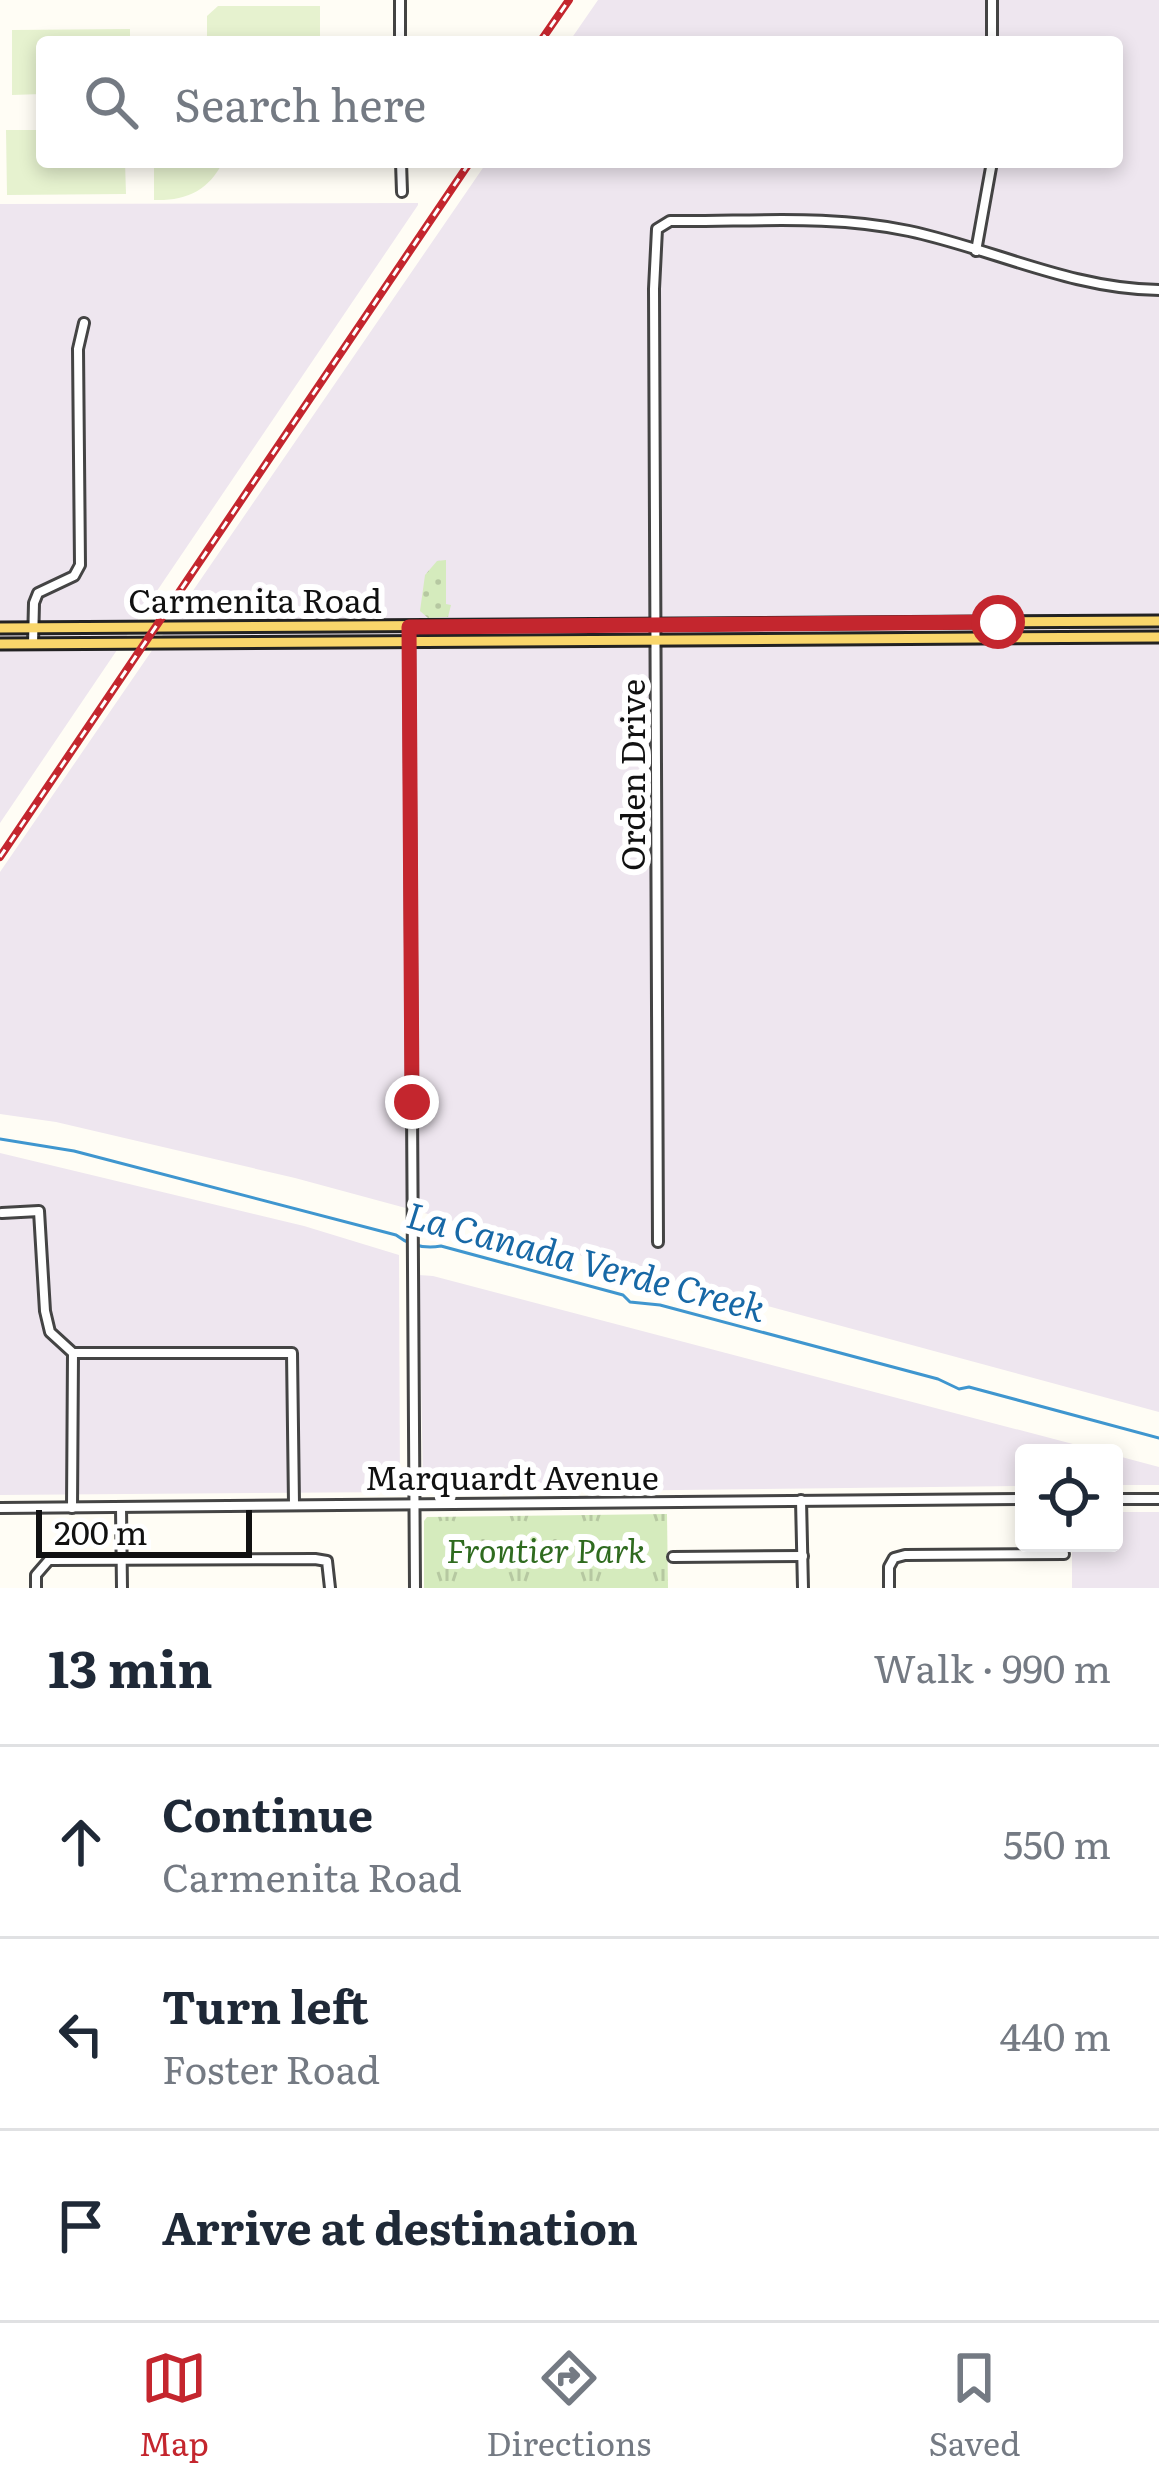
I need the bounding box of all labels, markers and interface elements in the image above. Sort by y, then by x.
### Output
search box [36,36,1123,168]
icon: search [78,69,144,135]
text: Search here [174,69,426,136]
street label: Carmenita Road [128,574,382,623]
route start [971,595,1025,649]
street label: Orden Drive [606,679,655,871]
route end [385,1075,439,1129]
water label: La Canada Verde Creek [401,1186,772,1333]
map controls [1015,1444,1123,1552]
button: locate [1015,1444,1123,1552]
street label: Marquardt Avenue [365,1451,659,1500]
scale bar [36,1504,252,1557]
text: 200 m [54,1506,148,1555]
park label: Frontier Park [446,1524,646,1573]
text: 13 min [48,1628,213,1704]
text: Walk · 990 m [874,1637,1111,1695]
text: Continue [162,1779,373,1846]
icon: ahead [48,1809,114,1875]
text: 550 m [1003,1813,1111,1871]
text: Carmenita Road [162,1846,462,1904]
text: Turn left [162,1971,369,2038]
icon: left [48,2001,114,2067]
text: 440 m [1000,2005,1111,2063]
text: Foster Road [162,2038,380,2096]
text: Arrive at destination [162,2192,638,2259]
icon: arrive [48,2193,114,2259]
tab: Map [139,2345,209,2466]
tab: Directions [486,2345,651,2466]
tab: Saved [928,2345,1020,2466]

